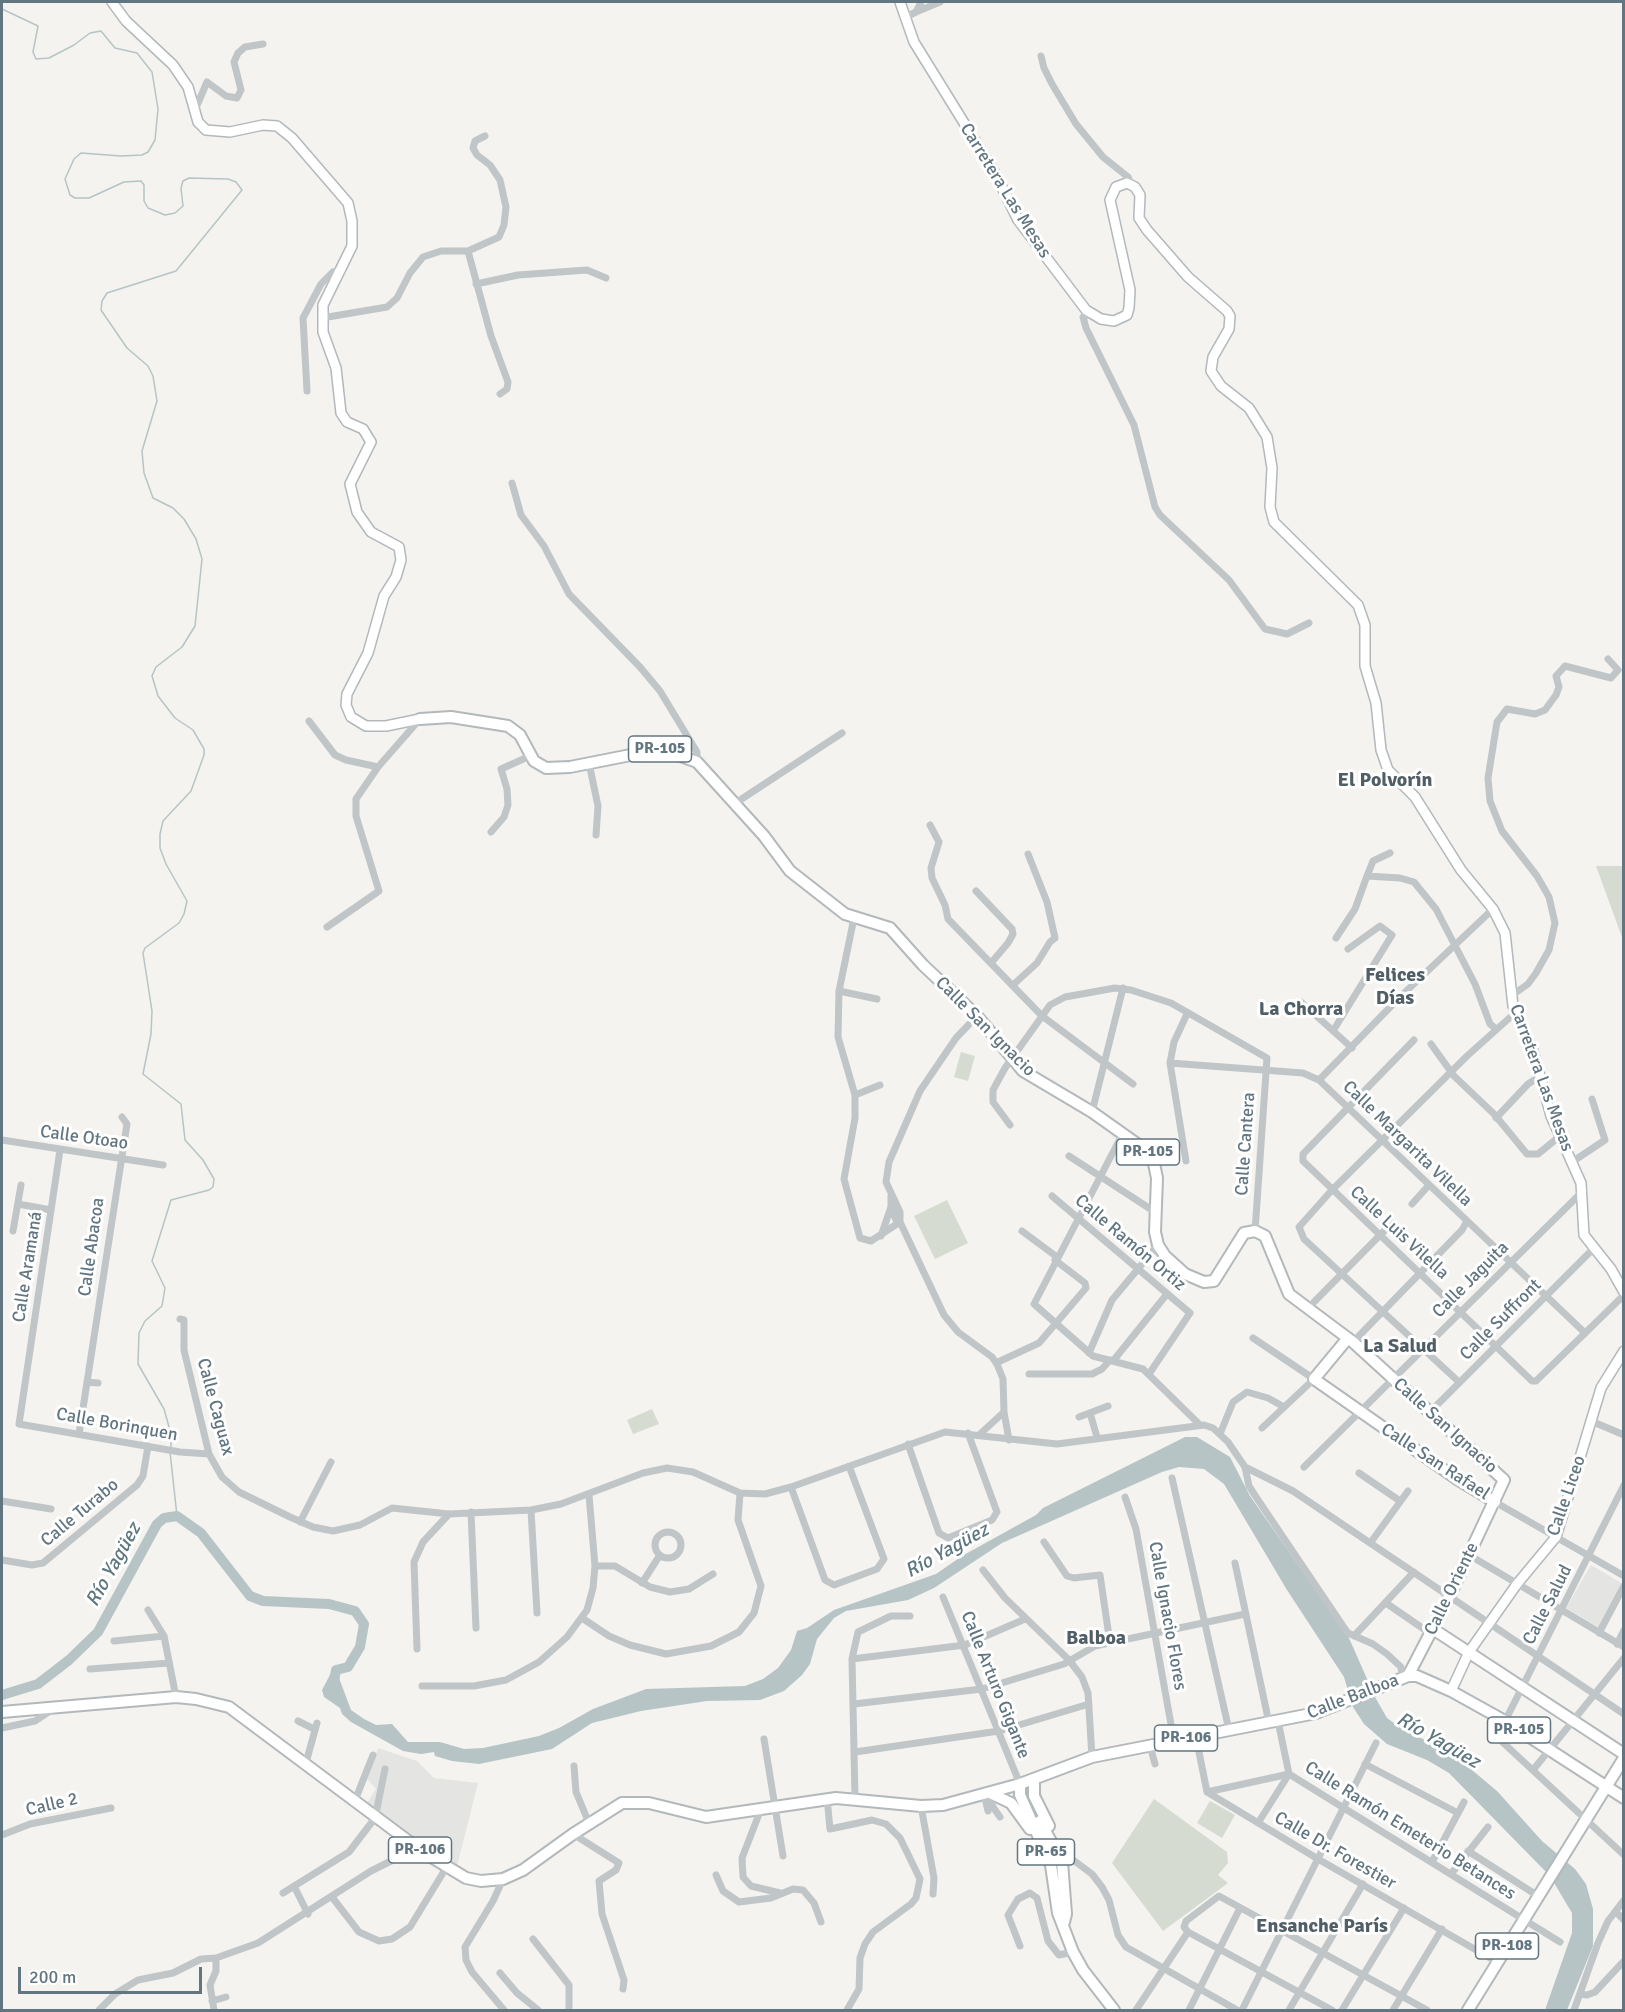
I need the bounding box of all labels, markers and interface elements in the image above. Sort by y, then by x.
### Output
street label: Carretera Las Mesas [955,120,1055,262]
road number: PR-105 [628,736,692,762]
district label: El Polvorín [1337,769,1433,793]
district label: Felices Días [1365,964,1425,1011]
street label: Calle San Ignacio [931,973,1039,1081]
district label: La Chorra [1259,998,1343,1022]
street label: Carretera Las Mesas [1504,1001,1578,1155]
street label: Calle Margarita Vilella [1338,1077,1476,1211]
street label: Calle Cantera [1232,1092,1260,1196]
street label: Calle Otoao [39,1121,129,1155]
road number: PR-105 [1116,1139,1180,1165]
street label: Calle Luis Vilella [1345,1182,1453,1284]
street label: Calle Ramón Ortiz [1070,1190,1190,1296]
street label: Calle Abacoa [74,1196,110,1298]
street label: Calle Aramaná [9,1210,47,1324]
street label: Calle Jaguita [1428,1237,1514,1323]
street label: Calle Suffront [1456,1275,1546,1365]
district label: La Salud [1363,1335,1437,1359]
street label: Calle Caguax [192,1356,238,1458]
street label: Calle San Ignacio [1389,1374,1501,1478]
street label: Calle Borinquen [55,1404,179,1446]
street label: Calle San Rafael [1377,1419,1493,1505]
street label: Calle Liceo [1543,1453,1591,1539]
street label: Calle Turabo [37,1474,123,1552]
water label: Río Yagüez [901,1518,993,1584]
water label: Río Yagüez [81,1519,147,1611]
street label: Calle Oriente [1420,1539,1484,1639]
street label: Calle Ignacio Flores [1143,1540,1191,1692]
street label: Calle Salud [1519,1562,1577,1648]
street label: Calle Arturo Gigante [956,1608,1034,1762]
district label: Balboa [1066,1627,1126,1651]
street label: Calle Balboa [1304,1670,1402,1724]
water label: Río Yagüez [1392,1708,1484,1774]
road number: PR-105 [1488,1717,1550,1743]
road number: PR-106 [1154,1725,1218,1751]
street label: Calle Ramón Emeterio Betances [1301,1757,1519,1905]
street label: Calle 2 [24,1789,80,1821]
street label: Calle Dr. Forestier [1270,1807,1400,1895]
road number: PR-106 [388,1837,452,1863]
road number: PR-65 [1018,1839,1074,1865]
district label: Ensanche París [1256,1915,1388,1939]
road number: PR-108 [1476,1933,1538,1959]
scale bar [21,1955,206,1993]
text: 200 m [29,1966,76,1988]

